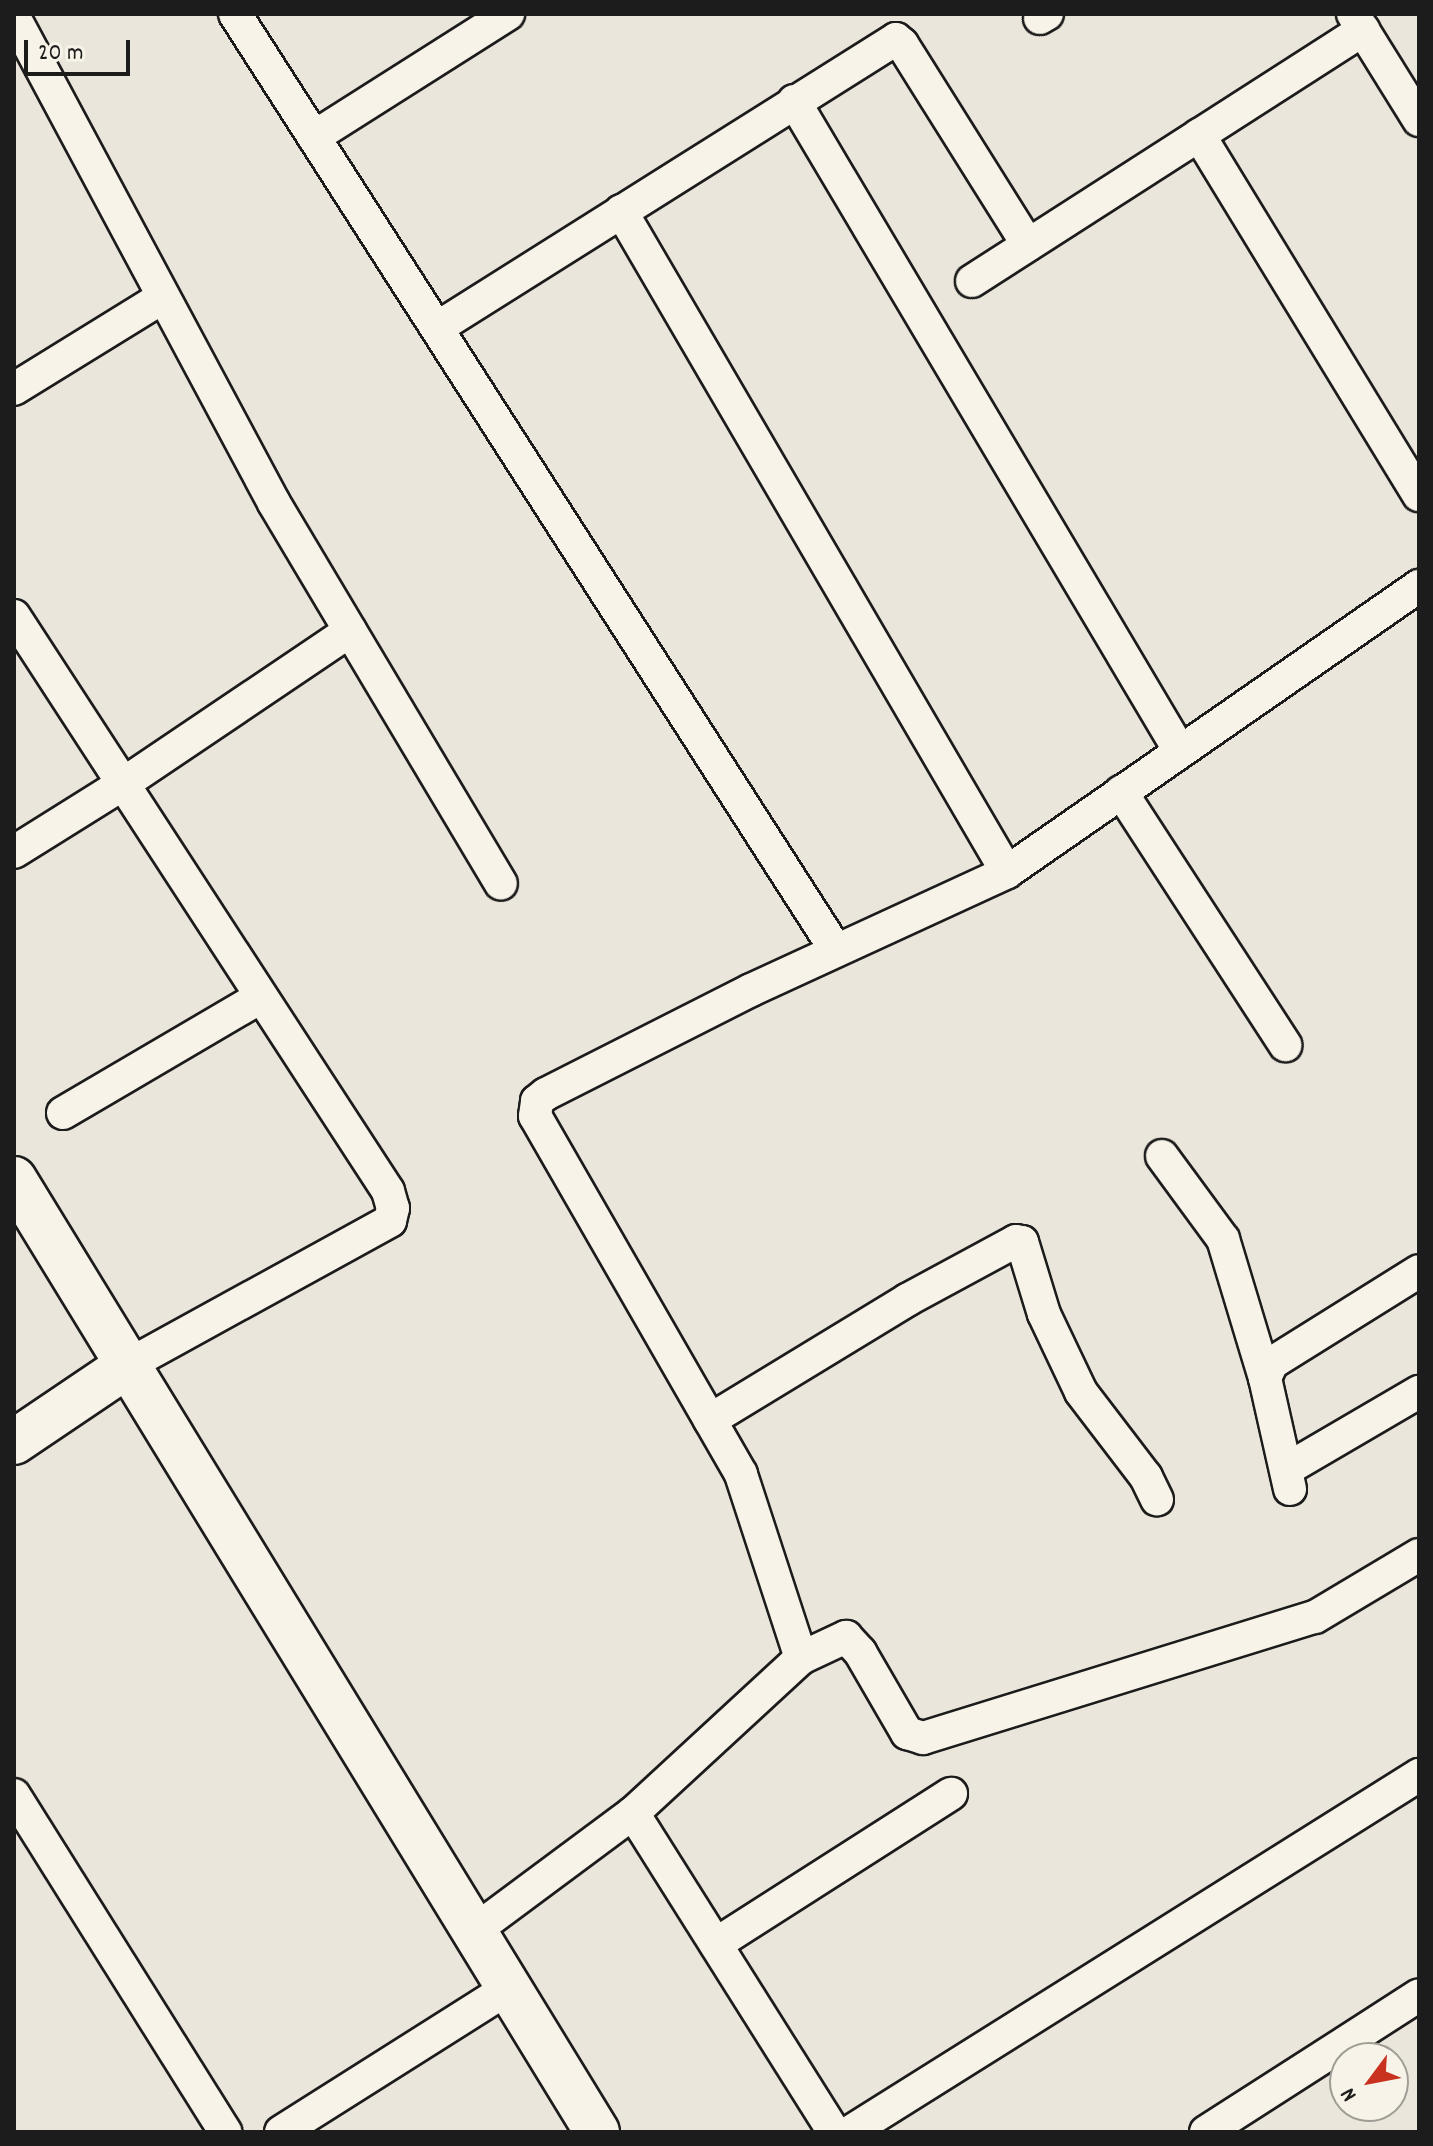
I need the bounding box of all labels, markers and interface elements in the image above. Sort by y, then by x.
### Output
scale bar [28,24,134,74]
text: 20 m [38,37,84,71]
north arrow [1329,2042,1409,2122]
text: N [1334,2081,1366,2107]

